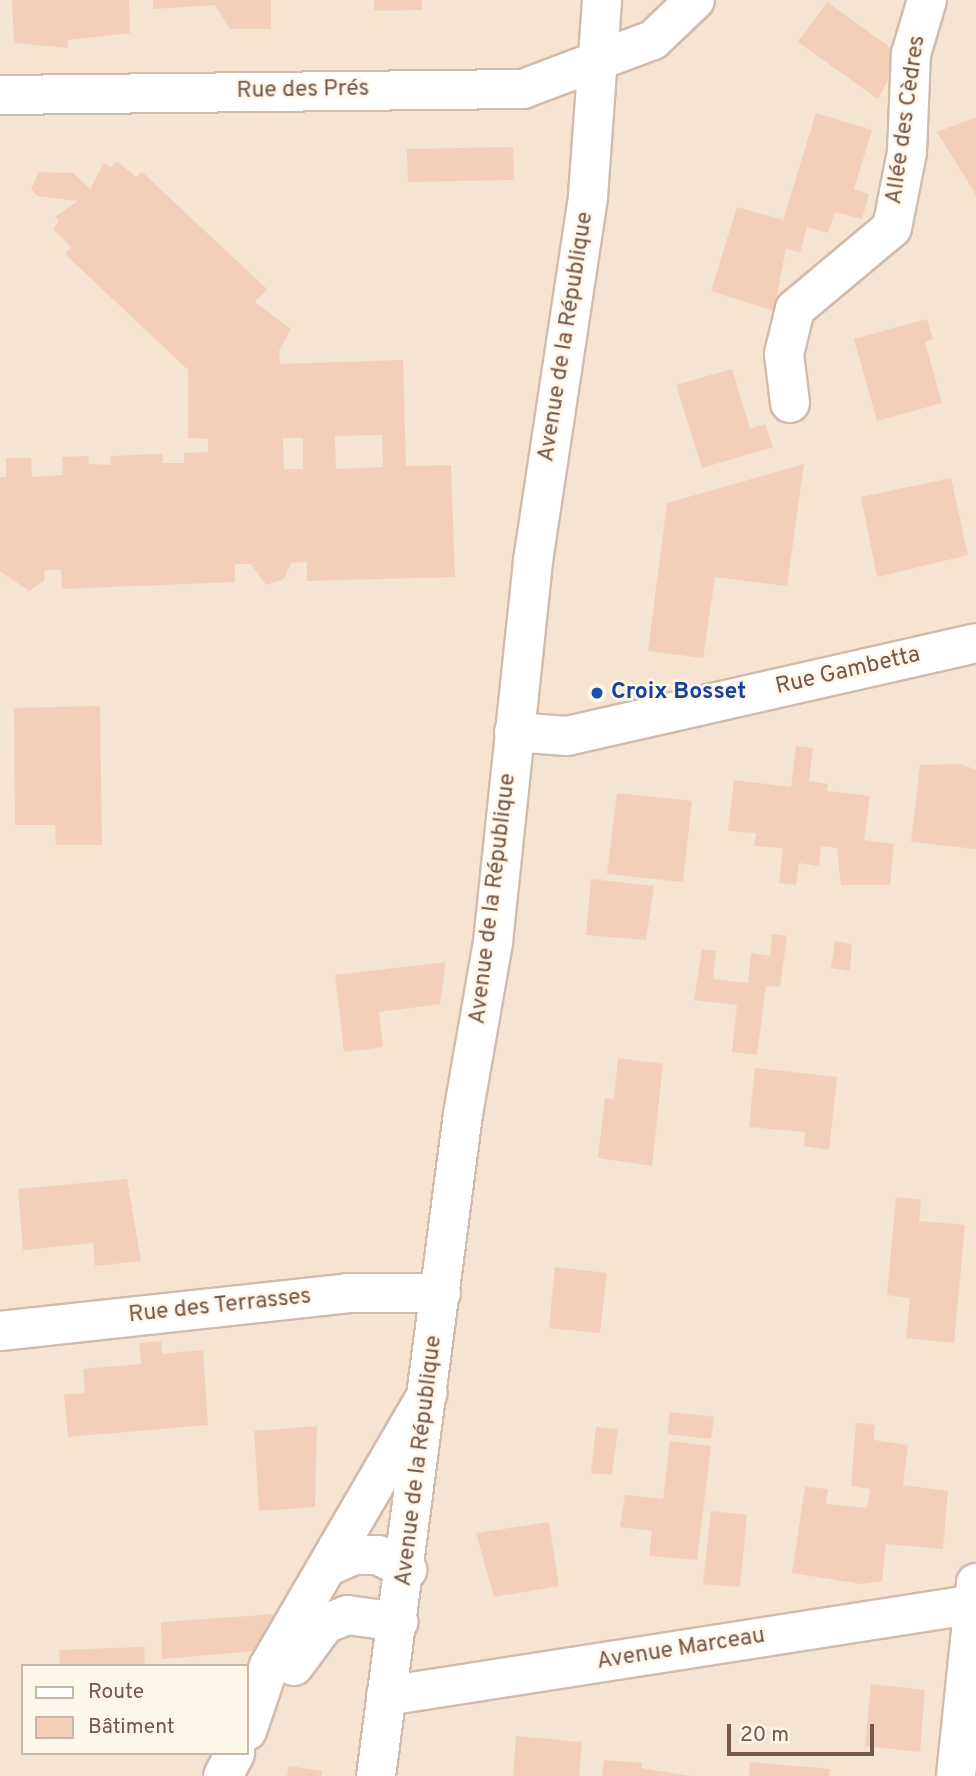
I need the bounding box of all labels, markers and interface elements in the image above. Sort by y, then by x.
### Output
street label: Allée des Cèdres [881,34,933,206]
street label: Rue des Prés [236,76,370,106]
street label: Avenue de la République [534,210,600,464]
street label: Rue Gambetta [773,642,923,702]
place label: Croix Bosset [611,679,746,707]
marker: Croix Bosset [589,685,605,701]
street label: Avenue de la République [465,772,523,1026]
street label: Rue des Terrasses [127,1284,313,1330]
street label: Avenue de la République [391,1334,449,1588]
street label: Avenue Marceau [595,1623,767,1677]
legend [21,1664,248,1755]
text: Route [88,1679,144,1706]
scale bar [731,1710,878,1754]
text: Bâtiment [88,1714,175,1741]
text: 20 m [740,1722,789,1749]

